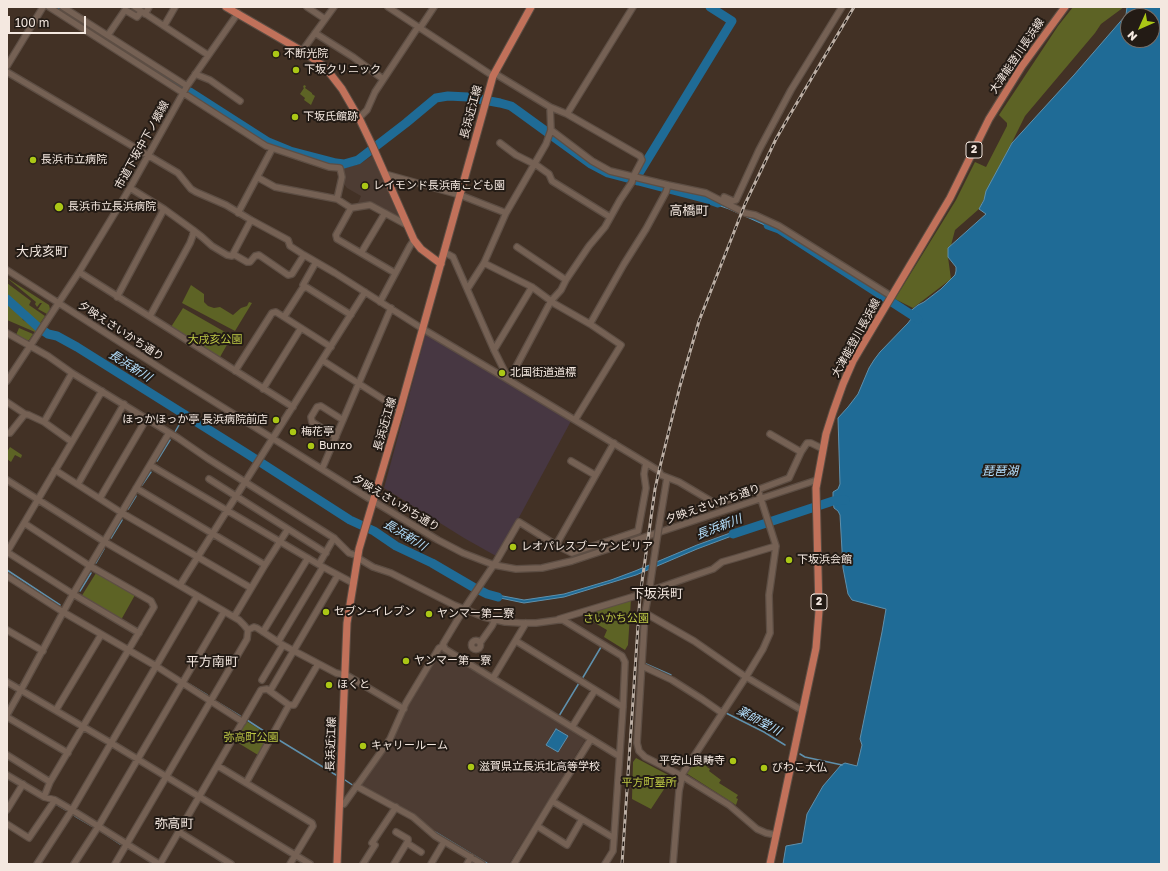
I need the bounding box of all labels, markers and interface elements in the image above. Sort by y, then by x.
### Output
scale bar [10,8,88,34]
north arrow [1120,8,1160,48]
text: 100 m [15,15,49,30]
street label: 大津能登川長浜線 [987,16,1047,96]
text: N [1124,29,1139,44]
place label: 不断光院 [284,47,328,61]
marker: 不断光院 [271,49,281,59]
place label: 下坂クリニック [304,63,381,77]
marker: 下坂クリニック [291,65,301,75]
street label: 長浜近江線 [458,84,484,140]
street label: 市道下坂中下ノ郷線 [112,99,172,191]
place label: 下坂氏館跡 [303,110,358,124]
marker: 下坂氏館跡 [290,112,300,122]
road number: 2 [966,142,982,158]
place label: 長浜市立病院 [41,153,107,167]
marker: 長浜市立病院 [28,155,38,165]
place label: レイモンド長浜南こども園 [373,179,505,193]
marker: レイモンド長浜南こども園 [360,181,370,191]
place label: 長浜市立長浜病院 [68,200,156,214]
marker: 長浜市立長浜病院 [53,201,65,213]
district label: 高橋町 [670,203,708,219]
district label: 大戌亥町 [16,244,68,260]
street label: 大津能登川長浜線 [829,296,883,380]
street label: 夕映えさいかち通り [76,299,166,363]
park label: 大戌亥公園 [188,333,242,347]
water label: 長浜新川 [106,347,154,385]
place label: 北国街道道標 [510,366,576,380]
marker: 北国街道道標 [497,368,507,378]
street label: 長浜近江線 [371,396,399,452]
place label: ほっかほっか亭 長浜病院前店 [122,413,268,427]
marker: ほっかほっか亭 長浜病院前店 [271,415,281,425]
place label: 梅花亭 [301,425,334,439]
marker: 梅花亭 [288,427,298,437]
place label: Bunzo [319,439,352,453]
marker: Bunzo [306,441,316,451]
water label: 琵琶湖 [982,464,1018,478]
street label: 夕映えさいかち通り [350,472,442,534]
street label: 夕映えさいかち通り [664,482,762,526]
water label: 長浜新川 [694,512,744,542]
water label: 長浜新川 [381,516,429,554]
place label: レオパレスブーケンビリア [521,540,653,554]
marker: レオパレスブーケンビリア [508,542,518,552]
place label: 下坂浜会館 [797,553,852,567]
marker: 下坂浜会館 [784,555,794,565]
district label: 下坂浜町 [631,586,683,602]
road number: 2 [811,594,827,610]
place label: セブン-イレブン [334,605,415,619]
marker: セブン-イレブン [321,607,331,617]
place label: ヤンマー第二寮 [437,607,514,621]
marker: ヤンマー第二寮 [424,609,434,619]
park label: さいかち公園 [583,612,649,626]
district label: 平方南町 [186,654,238,670]
place label: ヤンマー第一寮 [414,654,491,668]
marker: ヤンマー第一寮 [401,656,411,666]
place label: ほくと [337,678,370,692]
marker: ほくと [324,680,334,690]
water label: 薬師堂川 [734,703,784,739]
street label: 長浜近江線 [323,716,339,772]
park label: 弥高町公園 [224,731,278,745]
place label: キャリールーム [371,739,448,753]
marker: キャリールーム [358,741,368,751]
place label: 平安山良畴寺 [659,754,725,768]
marker: 平安山良畴寺 [728,756,738,766]
place label: 滋賀県立長浜北高等学校 [479,760,600,774]
place label: びわこ大仏 [772,761,827,775]
marker: 滋賀県立長浜北高等学校 [466,762,476,772]
marker: びわこ大仏 [759,763,769,773]
park label: 平方町墓所 [622,776,676,790]
district label: 弥高町 [155,816,193,832]

